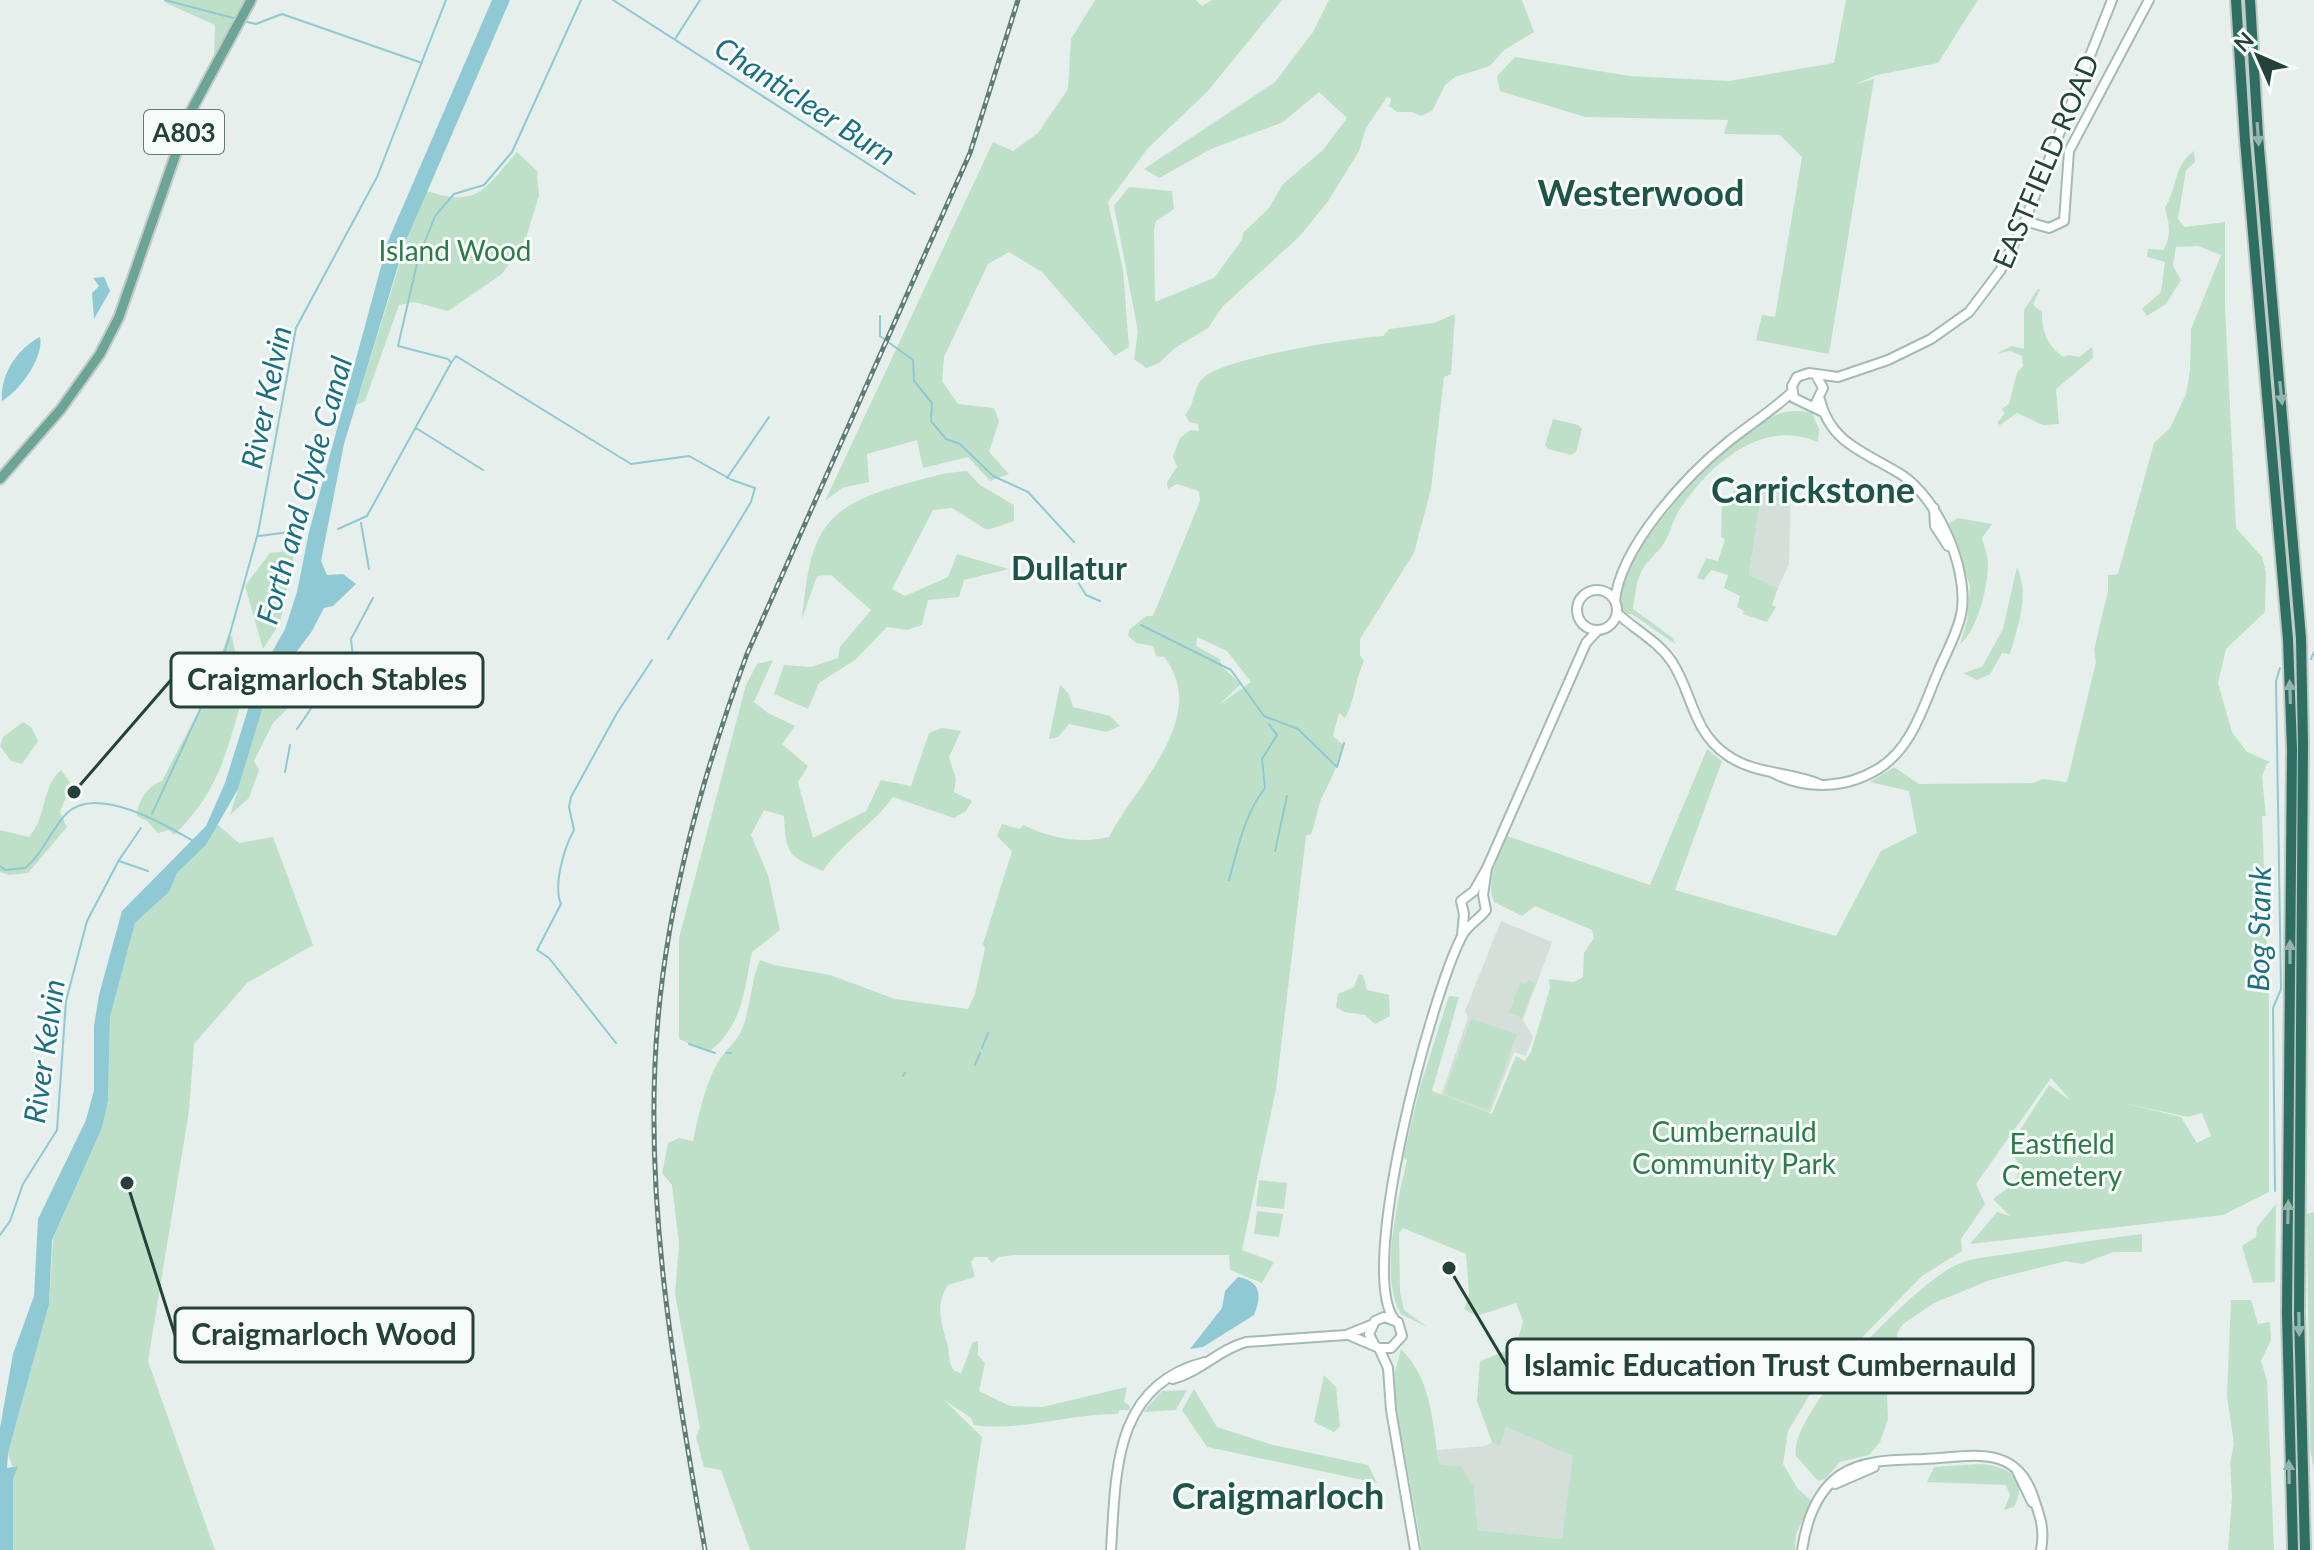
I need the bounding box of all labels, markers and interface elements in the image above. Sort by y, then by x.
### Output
north arrow [2218,16,2298,96]
text: N [2228,26,2259,57]
water label: Chanticleer Burn [709,28,903,172]
street label: EASTFIELD ROAD [1985,49,2105,273]
road number: A803 [144,110,224,154]
one-way arrow [2252,122,2265,147]
district label: Westerwood [1538,170,1744,214]
park label: Island Wood [378,233,532,267]
water label: River Kelvin [232,322,298,472]
water label: Forth and Clyde Canal [248,352,358,628]
one-way arrow [2274,381,2287,406]
district label: Carrickstone [1711,467,1915,511]
district label: Dullatur [1011,548,1127,587]
callout: Craigmarloch Stables [171,653,483,707]
text: Craigmarloch Stables [187,660,467,696]
one-way arrow [2283,679,2296,704]
water label: Bog Stank [2239,865,2277,992]
one-way arrow [2284,939,2296,964]
water label: River Kelvin [15,977,71,1125]
park label: Cumbernauld Community Park [1632,1114,1837,1180]
park label: Eastfield Cemetery [2002,1126,2123,1192]
one-way arrow [2282,1199,2294,1224]
callout: Craigmarloch Wood [175,1308,473,1362]
one-way arrow [2293,1312,2305,1337]
text: Craigmarloch Wood [191,1315,457,1351]
callout: Islamic Education Trust Cumbernauld [1507,1339,2033,1393]
text: Islamic Education Trust Cumbernauld [1523,1346,2017,1382]
one-way arrow [2283,1459,2296,1484]
district label: Craigmarloch [1172,1473,1384,1517]

